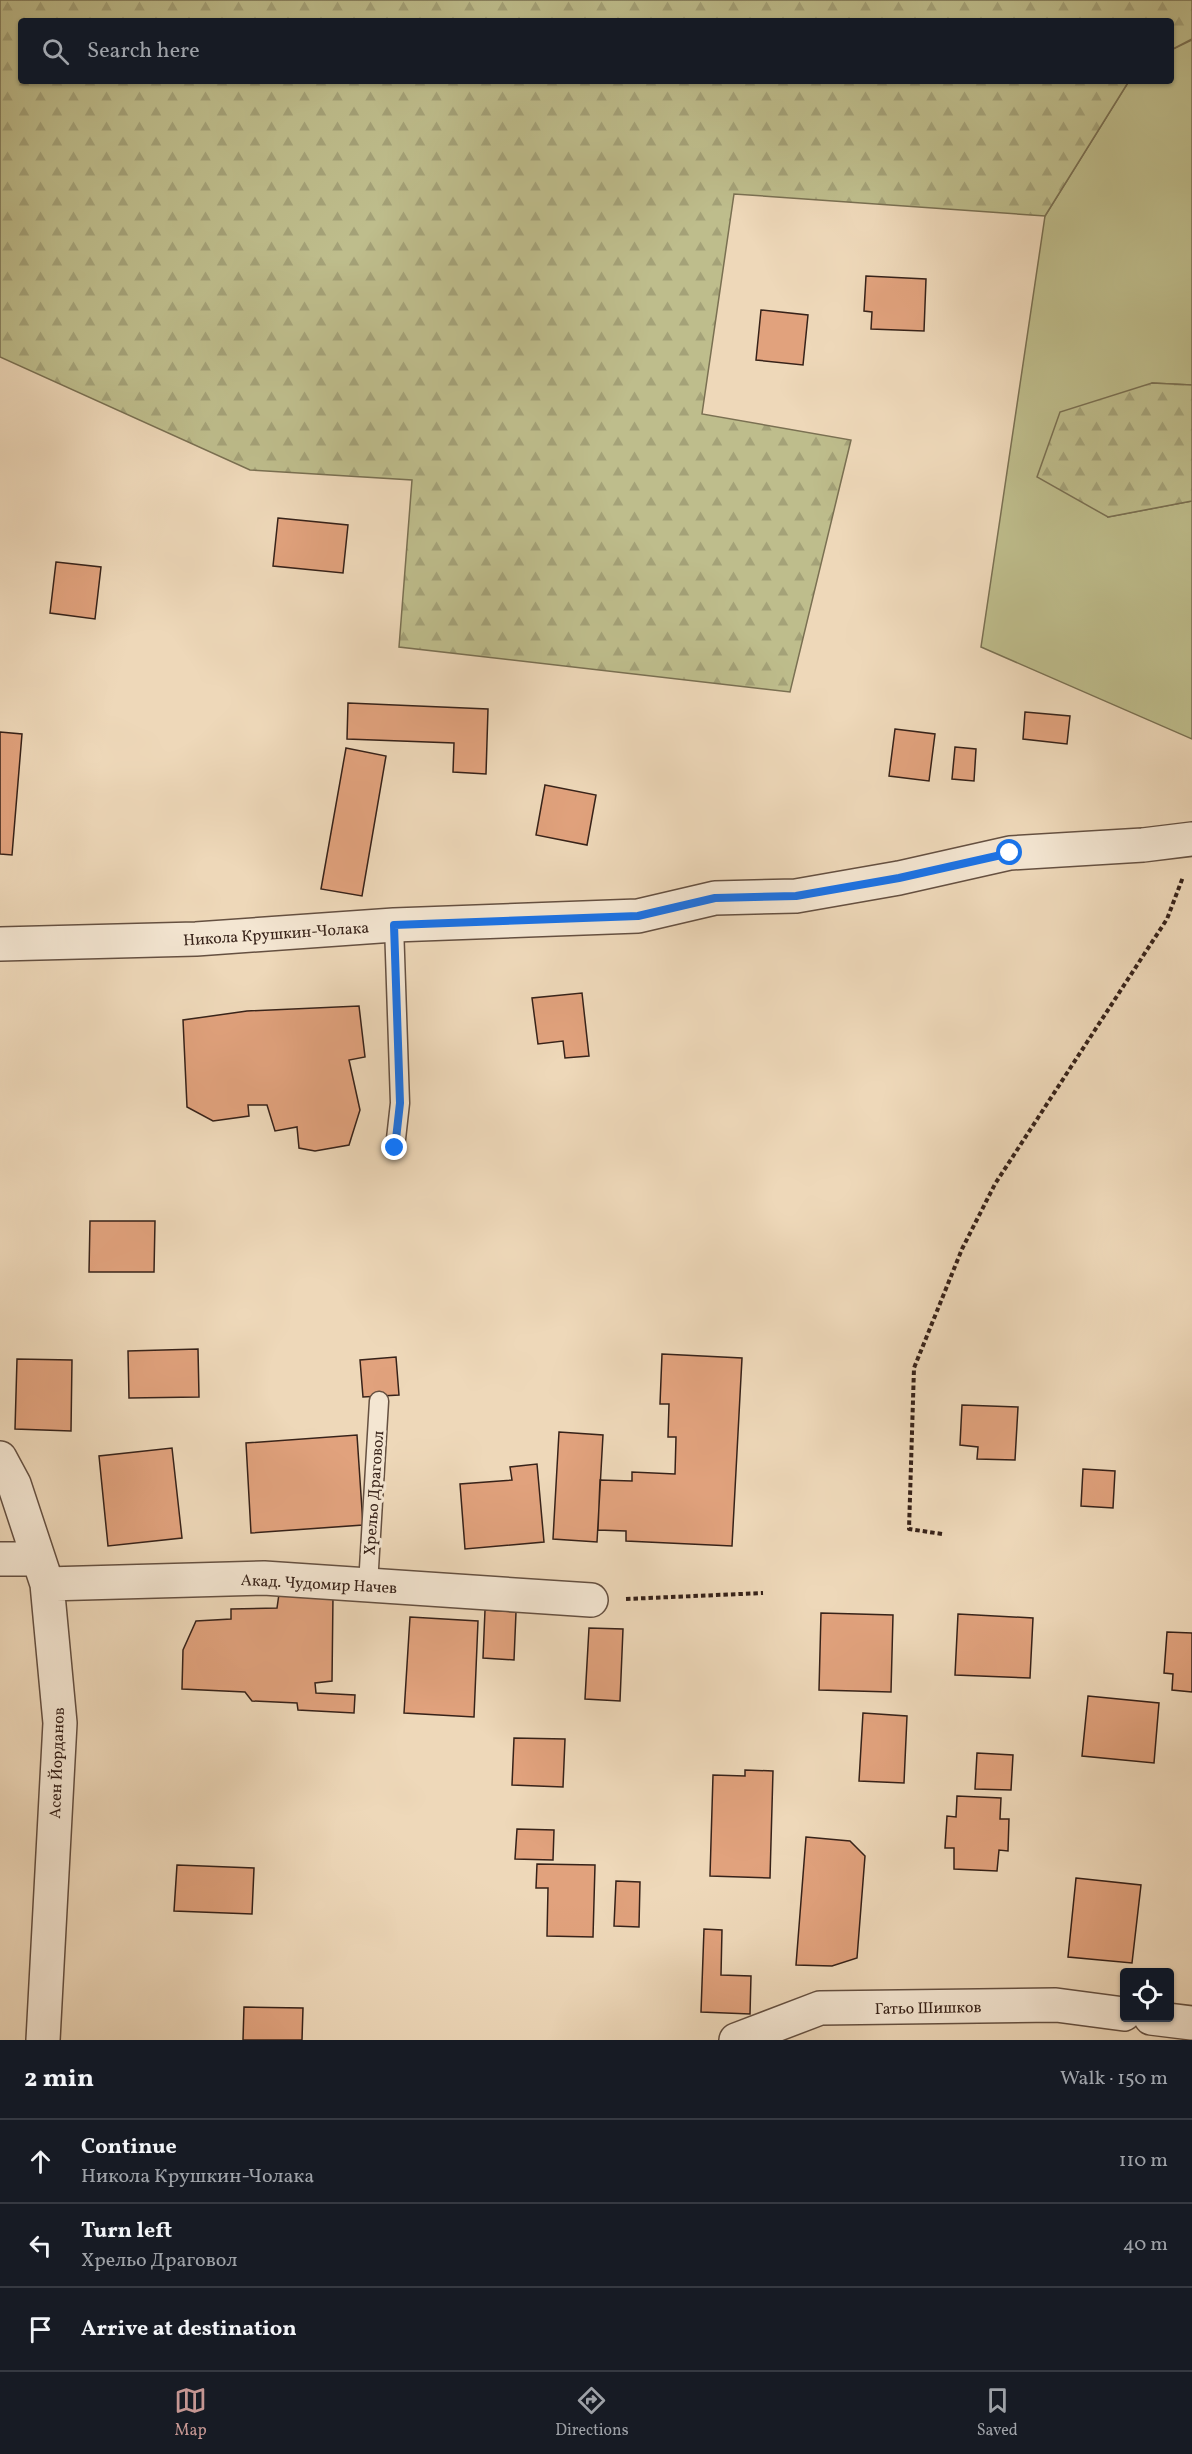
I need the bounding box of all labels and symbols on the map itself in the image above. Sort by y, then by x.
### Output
route start [996,839,1022,865]
street label: Никола Крушкин-Чолака [182,918,370,952]
route end [381,1134,407,1160]
street label: Хрельо Драговол [360,1430,390,1556]
street label: Акад. Чудомир Начев [240,1570,398,1600]
street label: Асен Йорданов [45,1707,71,1819]
street label: Гатьо Шишков [874,1997,982,2021]

